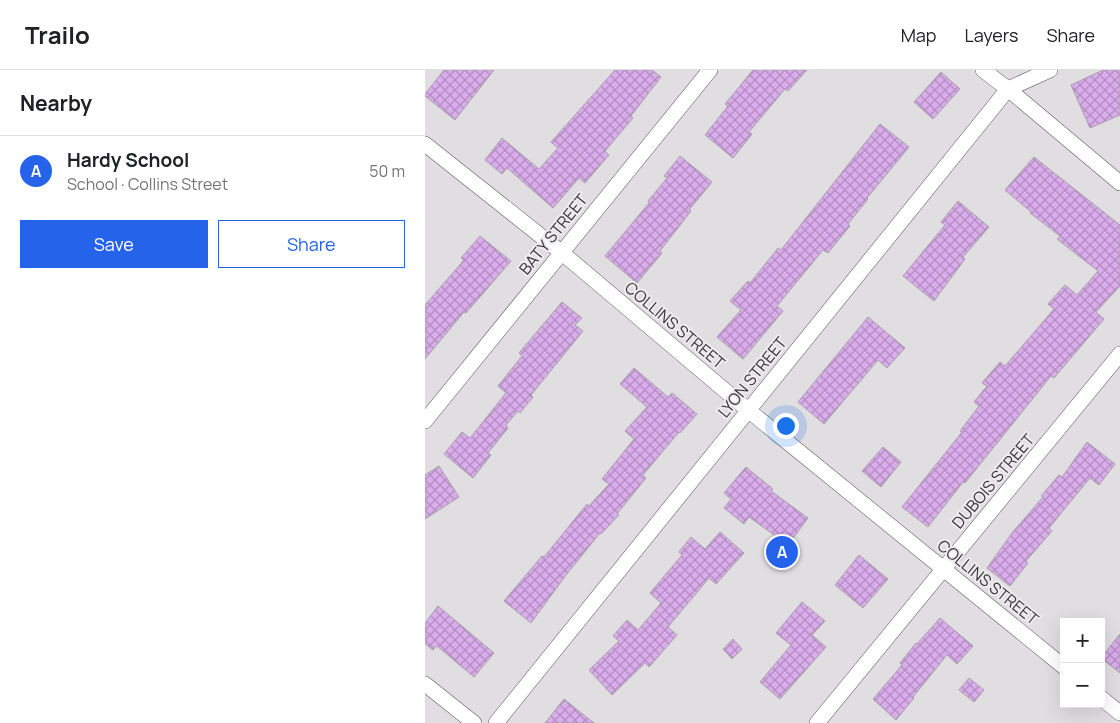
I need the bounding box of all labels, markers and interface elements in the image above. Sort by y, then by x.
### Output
text: Trailo [25,18,90,51]
text: Map [901,23,936,47]
text: Layers [964,23,1018,47]
text: Share [1046,23,1095,47]
text: Nearby [20,89,92,117]
text: Hardy School [67,147,189,173]
text: A [31,160,41,182]
text: 50 m [369,160,405,182]
text: School · Collins Street [67,173,228,195]
street label: BATY STREET [514,189,593,279]
button: Save [20,220,208,268]
button: Share [218,220,405,268]
street label: COLLINS STREET [620,277,730,374]
street label: LYON STREET [713,332,792,422]
your location [773,413,799,439]
street label: DUBOIS STREET [947,429,1039,533]
pin: A [766,533,798,571]
street label: COLLINS STREET [933,534,1044,630]
map controls [1060,618,1105,708]
button: + [1060,618,1105,663]
button: − [1060,663,1105,708]

